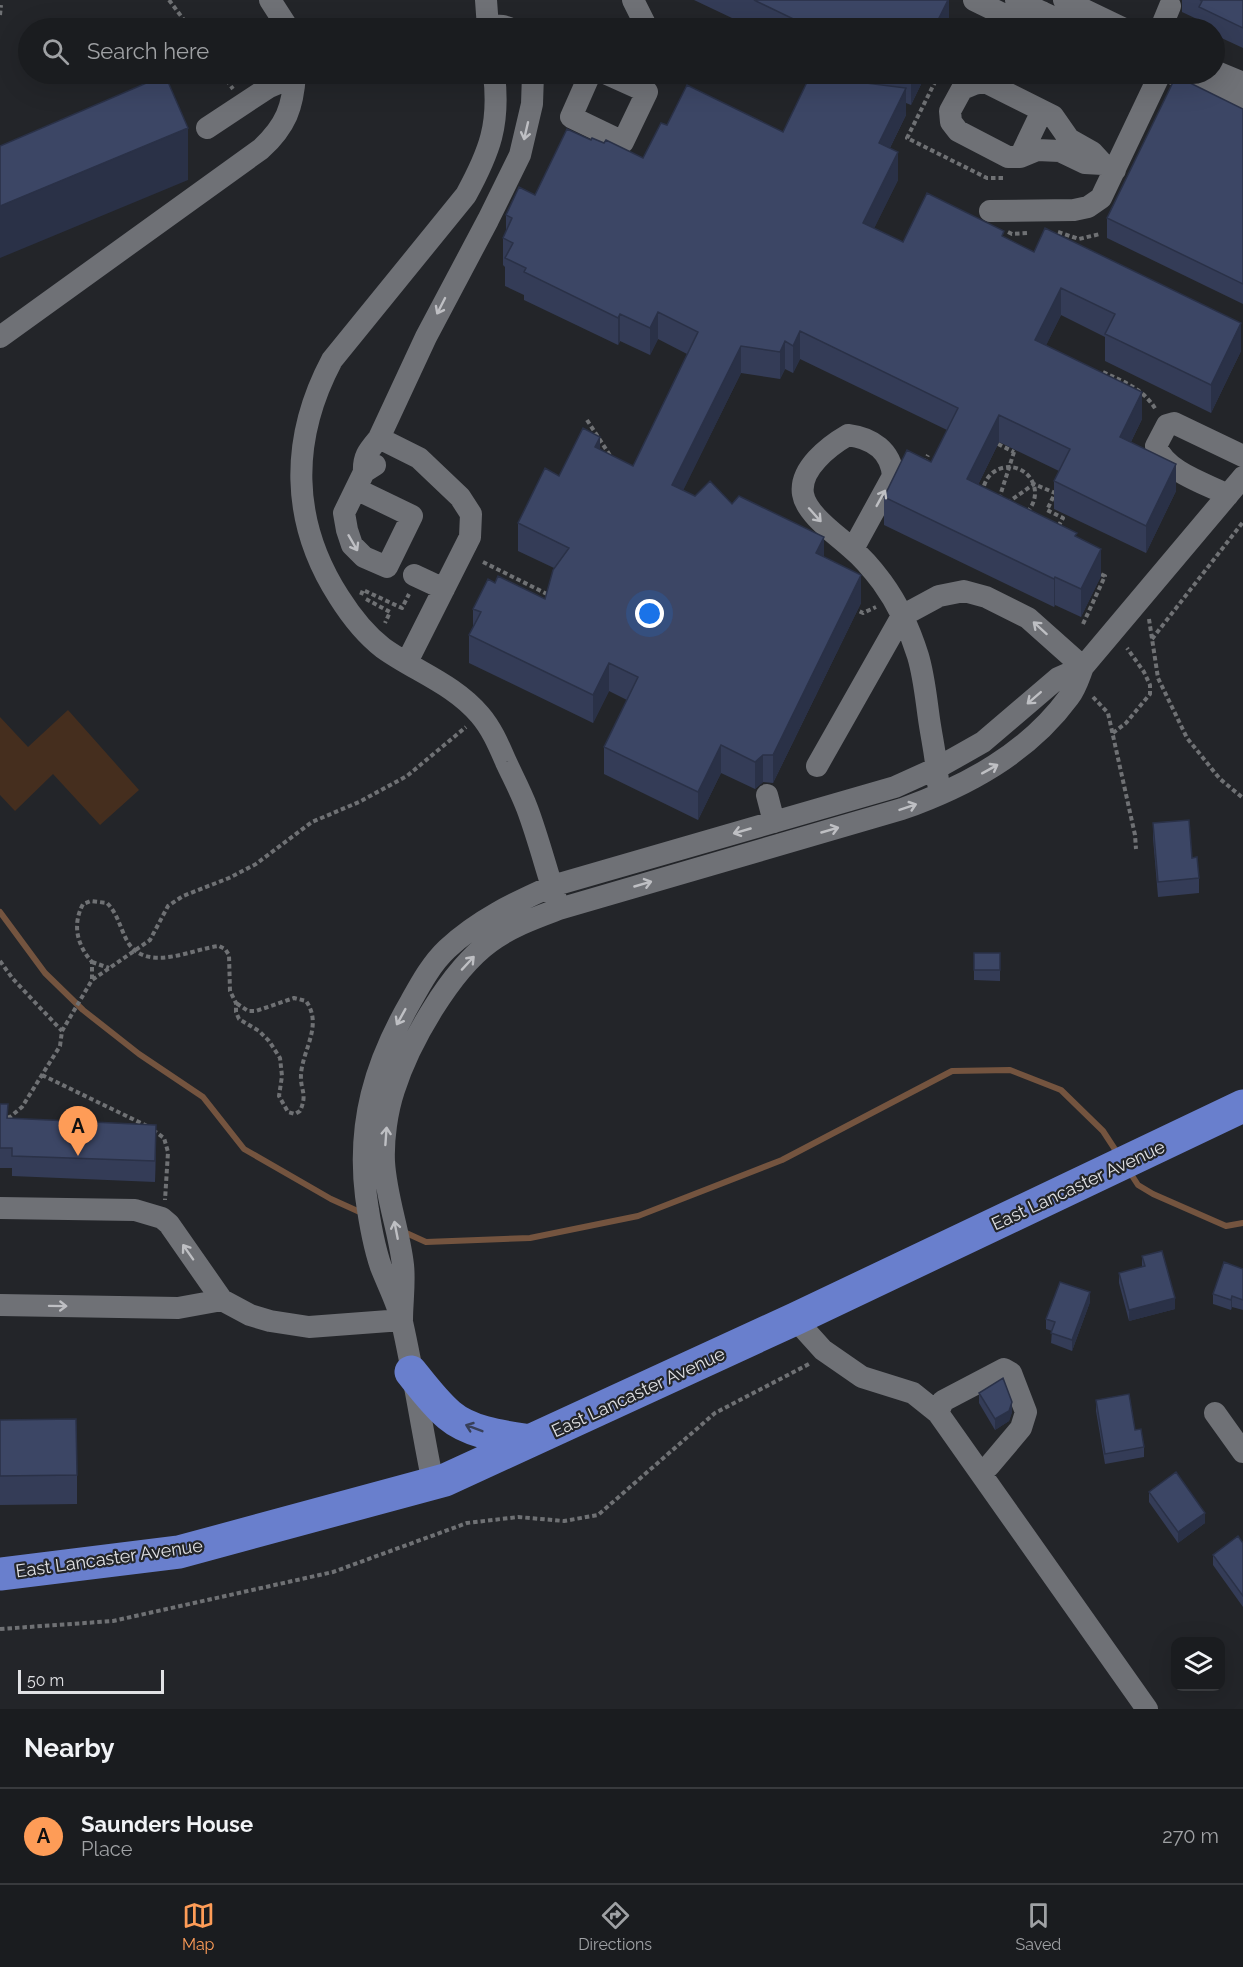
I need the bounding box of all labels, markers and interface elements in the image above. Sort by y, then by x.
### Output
search box [18,18,1225,84]
icon: search [39,35,72,68]
text: Search here [87,38,209,64]
one-way arrow [519,121,531,140]
one-way arrow [435,297,446,315]
one-way arrow [875,490,887,507]
one-way arrow [808,506,822,522]
one-way arrow [347,534,360,551]
your location [635,599,664,628]
one-way arrow [1032,621,1047,635]
one-way arrow [1027,691,1042,705]
one-way arrow [981,763,998,775]
one-way arrow [898,800,917,811]
one-way arrow [821,824,840,835]
one-way arrow [733,826,752,837]
one-way arrow [633,878,652,889]
one-way arrow [461,956,475,971]
one-way arrow [395,1008,406,1026]
pin: A [58,1106,98,1156]
one-way arrow [381,1126,392,1146]
street label: East Lancaster Avenue [988,1135,1168,1234]
one-way arrow [390,1221,401,1241]
one-way arrow [182,1245,194,1261]
one-way arrow [48,1300,68,1312]
street label: East Lancaster Avenue [548,1342,728,1441]
one-way arrow [465,1421,484,1432]
street label: East Lancaster Avenue [14,1534,204,1582]
map controls [1171,1637,1225,1691]
button: layers [1171,1637,1225,1691]
scale bar [18,1667,164,1694]
text: 50 m [27,1671,64,1690]
text: Nearby [24,1733,114,1763]
text: Saunders House [81,1811,253,1837]
text: A [37,1824,50,1848]
text: 270 m [1162,1824,1219,1848]
text: Place [81,1837,132,1861]
tab: Map [182,1899,215,1954]
tab: Directions [578,1899,652,1954]
tab: Saved [1015,1899,1061,1954]

